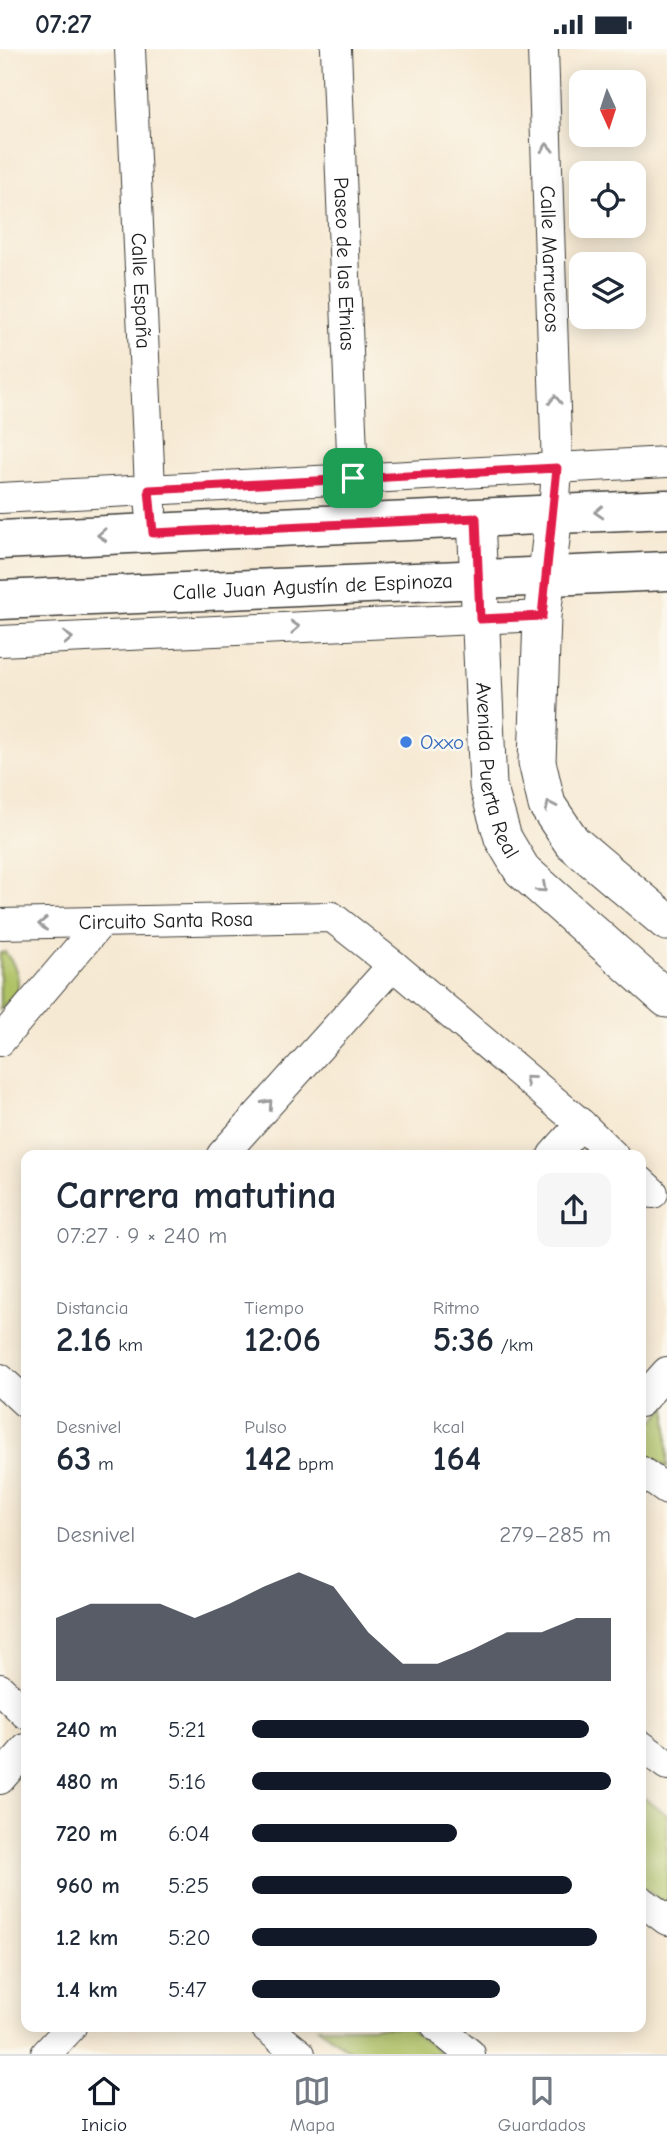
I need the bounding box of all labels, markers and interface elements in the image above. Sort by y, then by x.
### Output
text: 07:27 [35,10,91,40]
north arrow [569,70,646,147]
map controls [569,70,646,329]
one-way arrow [539,142,554,153]
button: locate [569,161,646,238]
street label: Paseo de las Etnias [329,177,360,351]
street label: Calle Marruecos [536,185,564,333]
street label: Calle España [126,232,156,349]
button: layers [569,252,646,329]
one-way arrow [547,394,562,405]
pin [323,448,383,508]
icon: arrive [334,459,372,497]
one-way arrow [593,504,604,519]
one-way arrow [97,528,108,543]
street label: Calle Juan Agustín de Espinoza [172,568,453,604]
one-way arrow [290,620,301,635]
one-way arrow [63,630,74,645]
street label: Avenida Puerta Real [471,682,524,862]
place label: Oxxo [420,730,464,754]
marker: Oxxo [398,734,414,750]
one-way arrow [545,801,558,814]
one-way arrow [533,880,546,892]
street label: Circuito Santa Rosa [78,907,254,934]
one-way arrow [37,916,48,931]
one-way arrow [524,1075,536,1088]
one-way arrow [260,1099,272,1112]
button: share [537,1173,611,1247]
text: Carrera matutina [56,1174,337,1218]
text: 07:27 · 9 × 240 m [56,1222,227,1249]
text: Distancia [56,1297,129,1319]
text: Tiempo [244,1297,304,1319]
text: Ritmo [433,1297,480,1319]
text: 2.16 [56,1319,112,1360]
text: 12:06 [244,1319,321,1360]
text: 5:36 [433,1319,494,1360]
text: km [112,1334,143,1356]
text: /km [494,1334,534,1356]
text: Desnivel [56,1416,121,1438]
text: Pulso [244,1416,287,1438]
text: kcal [433,1416,465,1438]
text: 63 [56,1438,92,1479]
text: 142 [244,1438,292,1479]
text: 164 [433,1438,481,1479]
text: m [92,1453,114,1475]
text: bpm [292,1453,334,1475]
text: Desnivel [56,1521,135,1548]
text: 279–285 m [499,1521,611,1548]
text: 240 m [56,1716,117,1743]
text: 5:21 [168,1716,206,1743]
text: 480 m [56,1768,118,1795]
text: 5:16 [168,1768,206,1795]
text: 720 m [56,1820,117,1847]
text: 6:04 [168,1820,210,1847]
text: 960 m [56,1872,120,1899]
text: 5:25 [168,1872,209,1899]
text: 1.2 km [56,1924,118,1951]
text: 5:20 [168,1924,211,1951]
text: 1.4 km [56,1976,118,2003]
text: 5:47 [168,1976,207,2003]
tab: Inicio [81,2072,127,2136]
tab: Mapa [290,2072,335,2136]
tab: Guardados [498,2072,586,2136]

